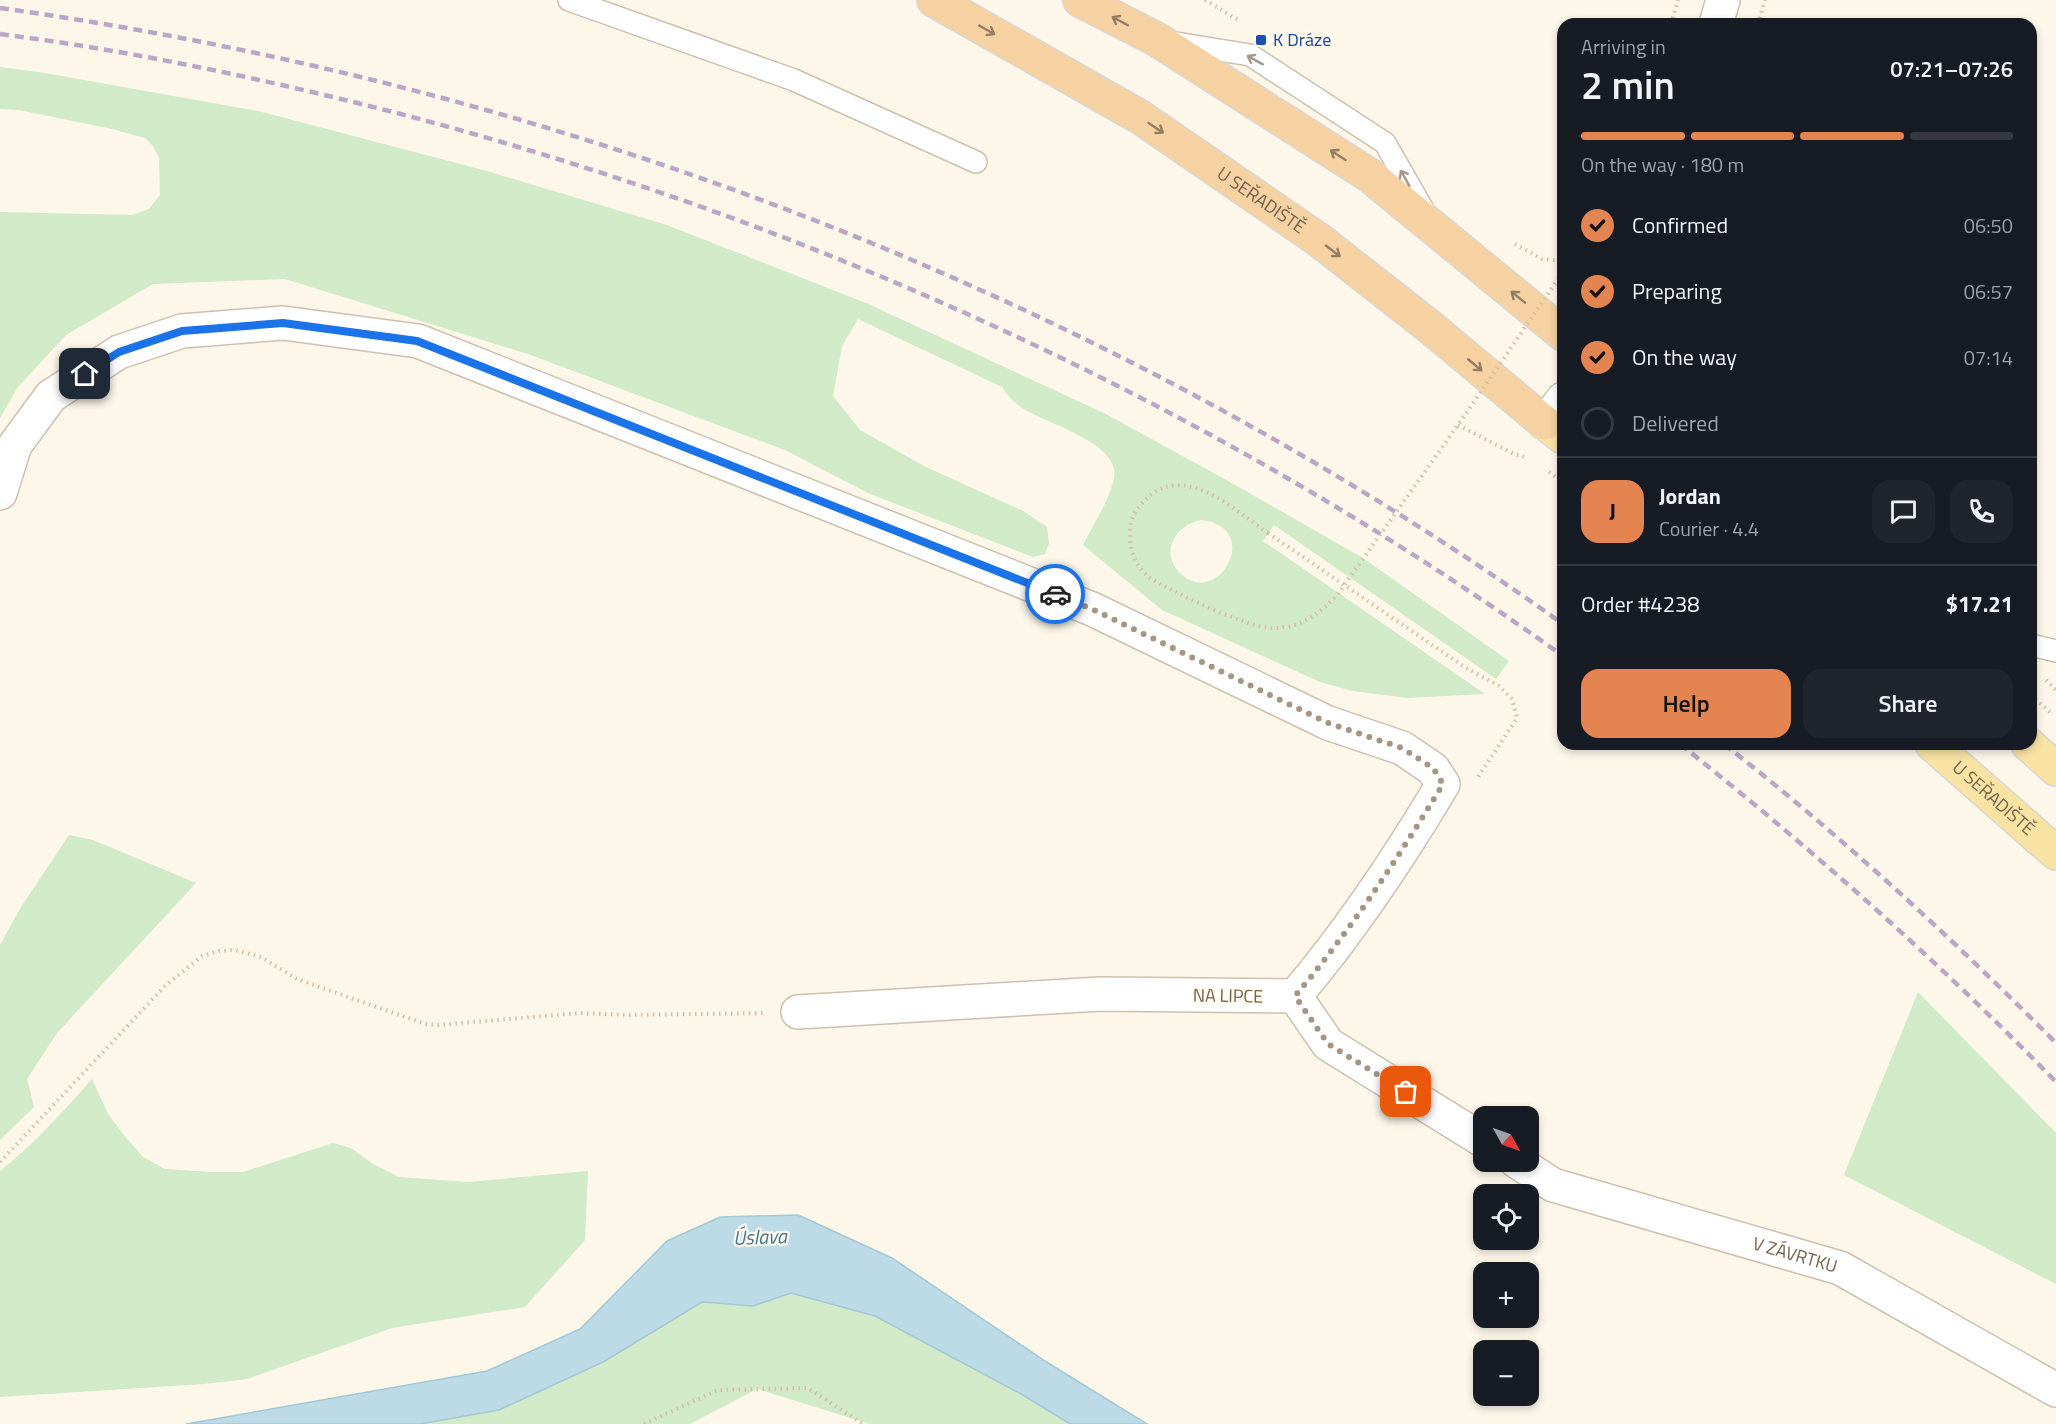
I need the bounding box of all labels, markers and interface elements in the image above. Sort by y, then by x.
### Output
one-way arrow [1111,14,1129,26]
one-way arrow [978,24,995,36]
place label: K Dráze [1273,26,1331,53]
text: Arriving in [1581,31,1666,62]
marker: K Dráze [1254,33,1268,47]
text: 07:21–07:26 [1890,52,2013,86]
one-way arrow [1247,54,1264,66]
text: 2 min [1581,55,1675,114]
one-way arrow [1147,122,1164,134]
one-way arrow [1330,149,1347,161]
text: On the way · 180 m [1581,149,1744,180]
street label: U SEŘADIŠTĚ [1212,160,1311,240]
one-way arrow [1399,170,1411,187]
text: Confirmed [1632,208,1728,242]
icon: check [1581,209,1614,242]
text: 06:50 [1964,210,2013,241]
one-way arrow [1325,244,1341,257]
text: Preparing [1632,274,1722,308]
icon: check [1581,275,1614,308]
text: 06:57 [1964,276,2013,307]
one-way arrow [1511,290,1526,304]
text: On the way [1632,340,1737,374]
icon: check [1581,341,1614,374]
text: 07:14 [1964,342,2013,373]
pin [59,348,110,399]
icon: home [68,357,101,390]
one-way arrow [1467,358,1483,371]
text: Delivered [1632,406,1719,440]
text: Jordan [1659,479,1721,513]
button: chat [1872,480,1935,543]
button: phone [1950,480,2013,543]
text: J [1609,494,1616,528]
text: Courier · 4.4 [1659,513,1759,544]
courier [1025,564,1085,624]
icon: car [1039,578,1072,611]
text: Order #4238 [1581,587,1700,621]
text: $17.21 [1946,587,2013,621]
button: Help [1581,669,1791,738]
button: Share [1803,669,2013,738]
street label: U SEŘADIŠTĚ [1947,754,2041,842]
street label: NA LIPCE [1193,981,1263,1010]
pin [1380,1066,1431,1117]
icon: bag [1389,1075,1422,1108]
north arrow [1473,1106,1539,1172]
map controls [1473,1106,1539,1406]
button: locate [1473,1184,1539,1250]
water label: Úslava [733,1220,788,1253]
street label: V ZÁVRTKU [1750,1229,1841,1280]
button: + [1473,1262,1539,1328]
button: − [1473,1340,1539,1406]

